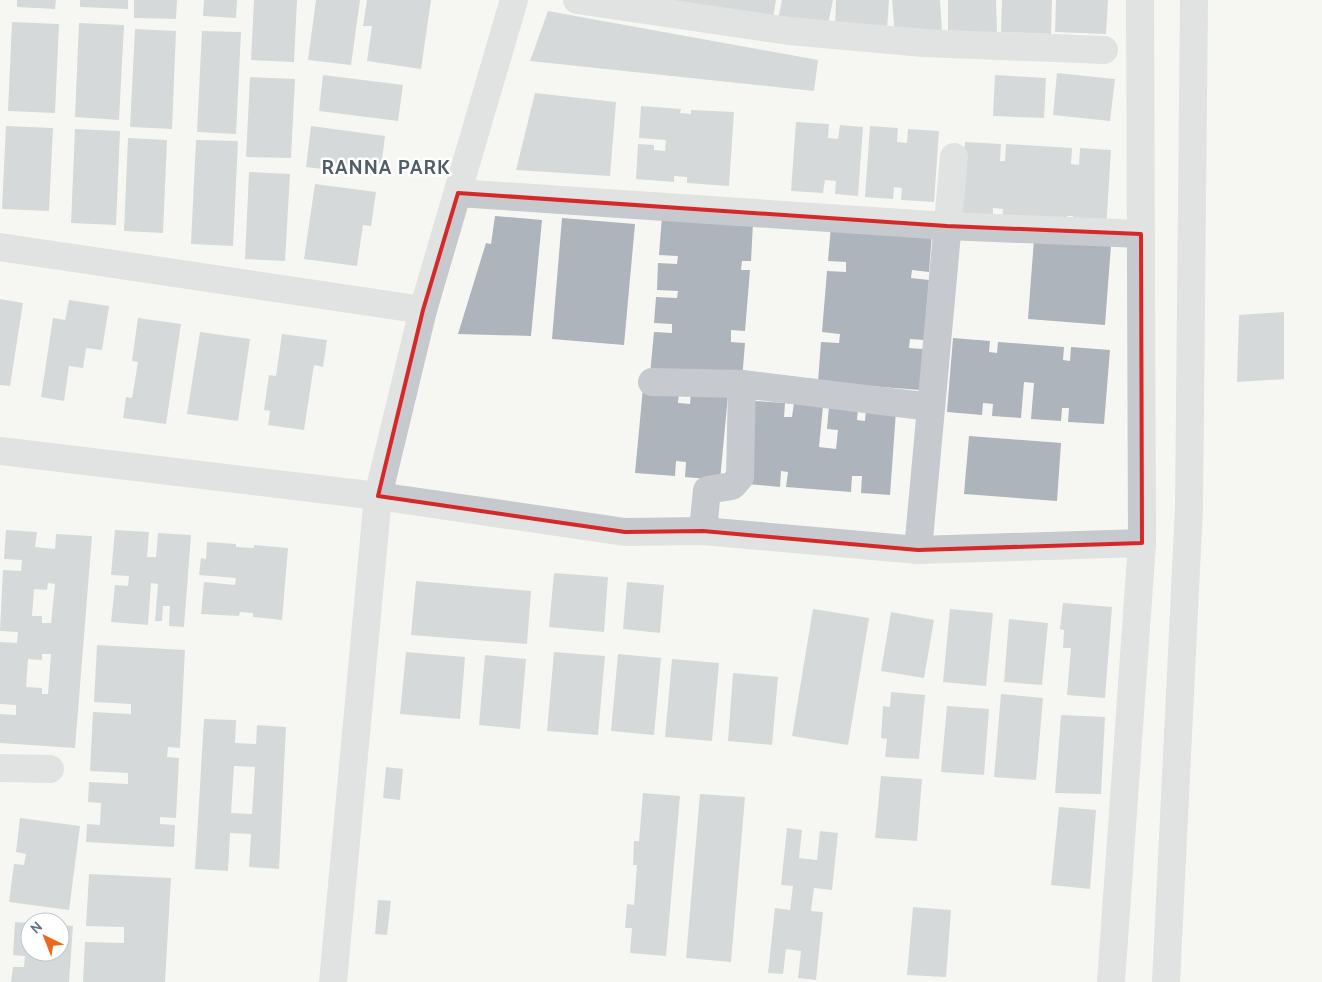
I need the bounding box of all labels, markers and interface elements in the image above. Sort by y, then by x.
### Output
district label: RANNA PARK [322,155,451,179]
north arrow [20,912,70,962]
text: N [26,918,46,937]

